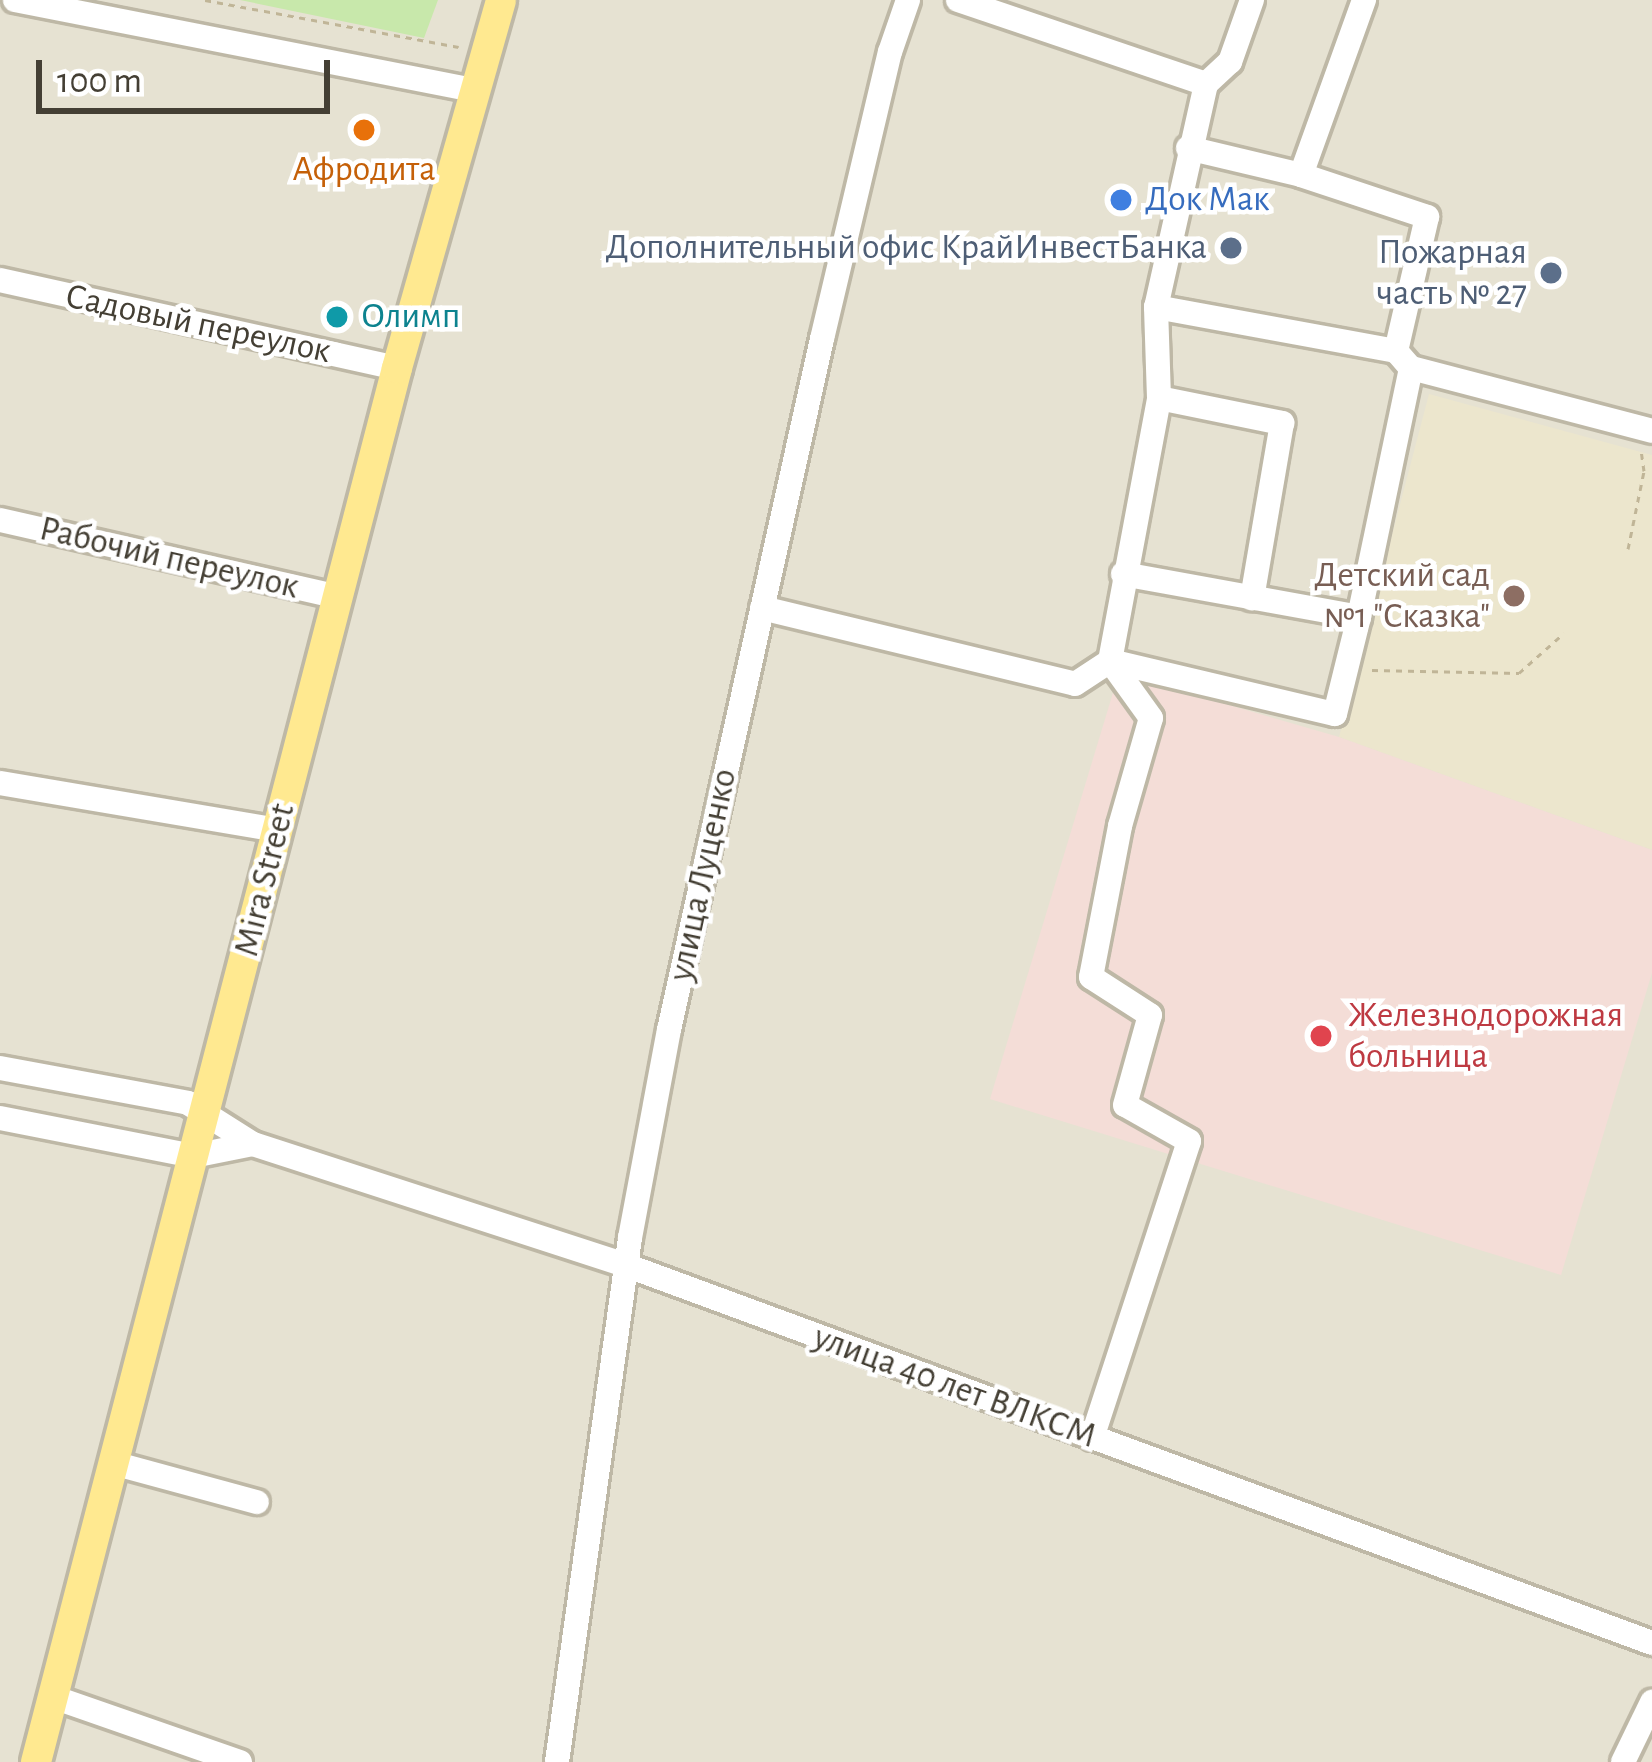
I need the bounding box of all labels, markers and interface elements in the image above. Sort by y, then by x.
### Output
scale bar [42,36,336,110]
text: 100 m [57,63,142,99]
marker: Афродита [351,117,377,143]
place label: Афродита [292,148,436,192]
place label: Док Мак [1145,178,1270,222]
marker: Док Мак [1108,187,1134,213]
place label: Дополнительный офис КрайИнвестБанка [606,226,1207,270]
place label: Пожарная часть № 27 [1376,230,1527,315]
marker: Дополнительный офис КрайИнвестБанка [1218,235,1244,261]
marker: Пожарная часть № 27 [1538,260,1564,286]
street label: Садовый переулок [61,275,335,373]
place label: Олимп [361,295,460,339]
marker: Олимп [324,304,350,330]
street label: Рабочий переулок [35,507,303,609]
place label: Детский сад №1 "Сказка" [1314,553,1490,638]
marker: Детский сад №1 "Сказка" [1501,583,1527,609]
street label: улица Луценко [659,765,747,985]
street label: Mira Street [225,799,305,961]
place label: Железнодорожная больница [1348,993,1623,1078]
marker: Железнодорожная больница [1305,1020,1337,1052]
street label: улица 40 лет ВЛКСМ [808,1316,1102,1458]

